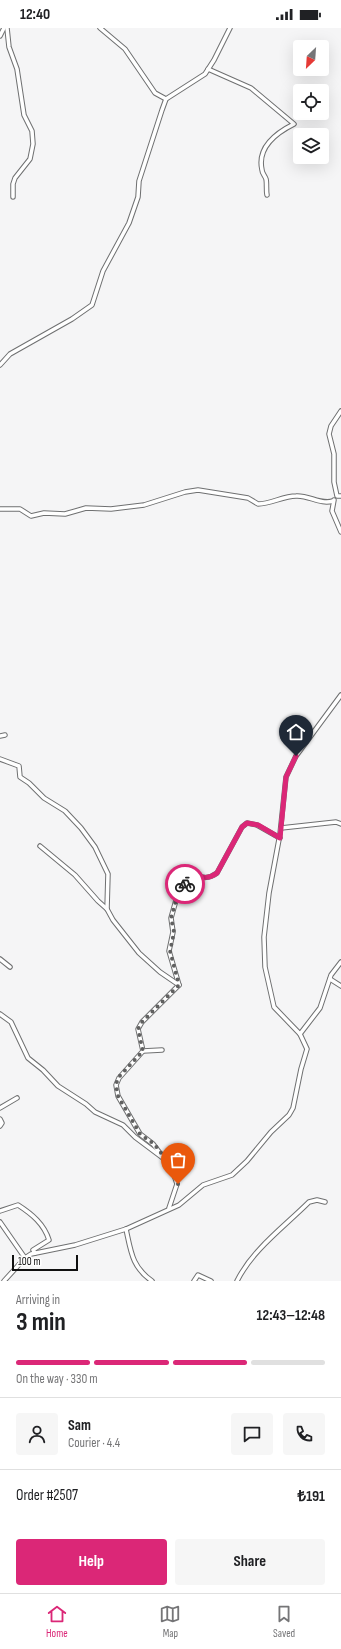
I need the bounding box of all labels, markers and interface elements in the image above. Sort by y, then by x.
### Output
text: 12:40 [20,5,50,24]
north arrow [293,40,329,76]
map controls [293,40,329,164]
button: locate [293,84,329,120]
button: layers [293,128,329,164]
pin [279,715,313,756]
icon: home [285,721,307,743]
courier [165,864,205,904]
icon: bike [174,873,196,895]
pin [161,1143,195,1184]
icon: bag [167,1149,189,1171]
scale bar [12,1253,78,1272]
text: 100 m [18,1255,40,1268]
text: Arriving in [16,1292,60,1308]
text: 12:43–12:48 [257,1306,325,1325]
text: 3 min [16,1307,66,1338]
text: On the way · 330 m [16,1371,98,1387]
button: person [16,1413,58,1455]
button: chat [231,1413,273,1455]
button: phone [283,1413,325,1455]
text: Sam [68,1416,91,1435]
text: Courier · 4.4 [68,1435,120,1451]
text: Order #2507 [16,1486,78,1505]
text: ₺191 [298,1487,325,1506]
button: Help [16,1539,167,1585]
button: Share [175,1539,325,1585]
tab: Home [46,1603,68,1640]
tab: Map [159,1603,181,1640]
tab: Saved [273,1603,295,1640]

